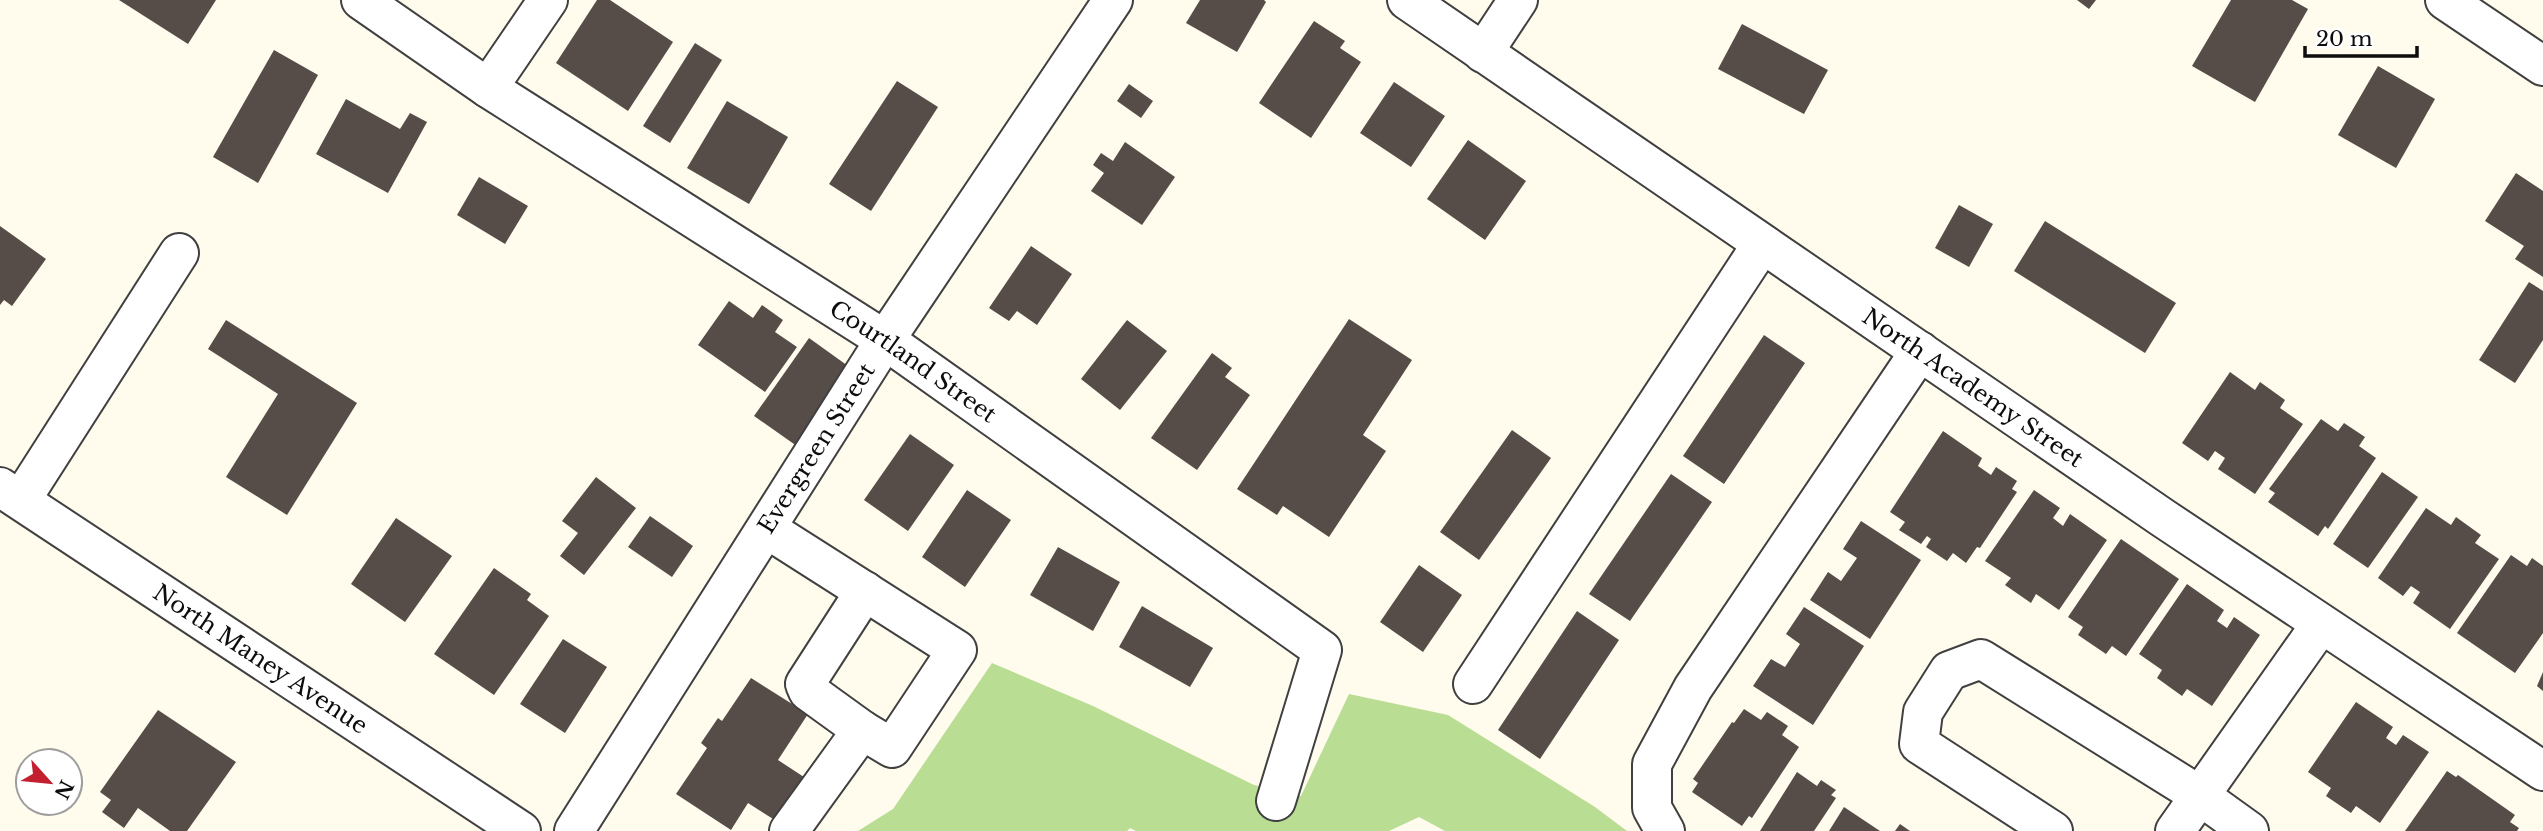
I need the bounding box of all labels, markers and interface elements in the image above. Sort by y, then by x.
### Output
scale bar [2305,14,2417,58]
text: 20 m [2316,26,2373,52]
street label: Courtland Street [824,295,1002,429]
street label: North Academy Street [1857,302,2089,473]
street label: Evergreen Street [752,358,881,539]
street label: North Maney Avenue [148,578,373,740]
north arrow [14,747,84,817]
text: N [49,776,78,803]

